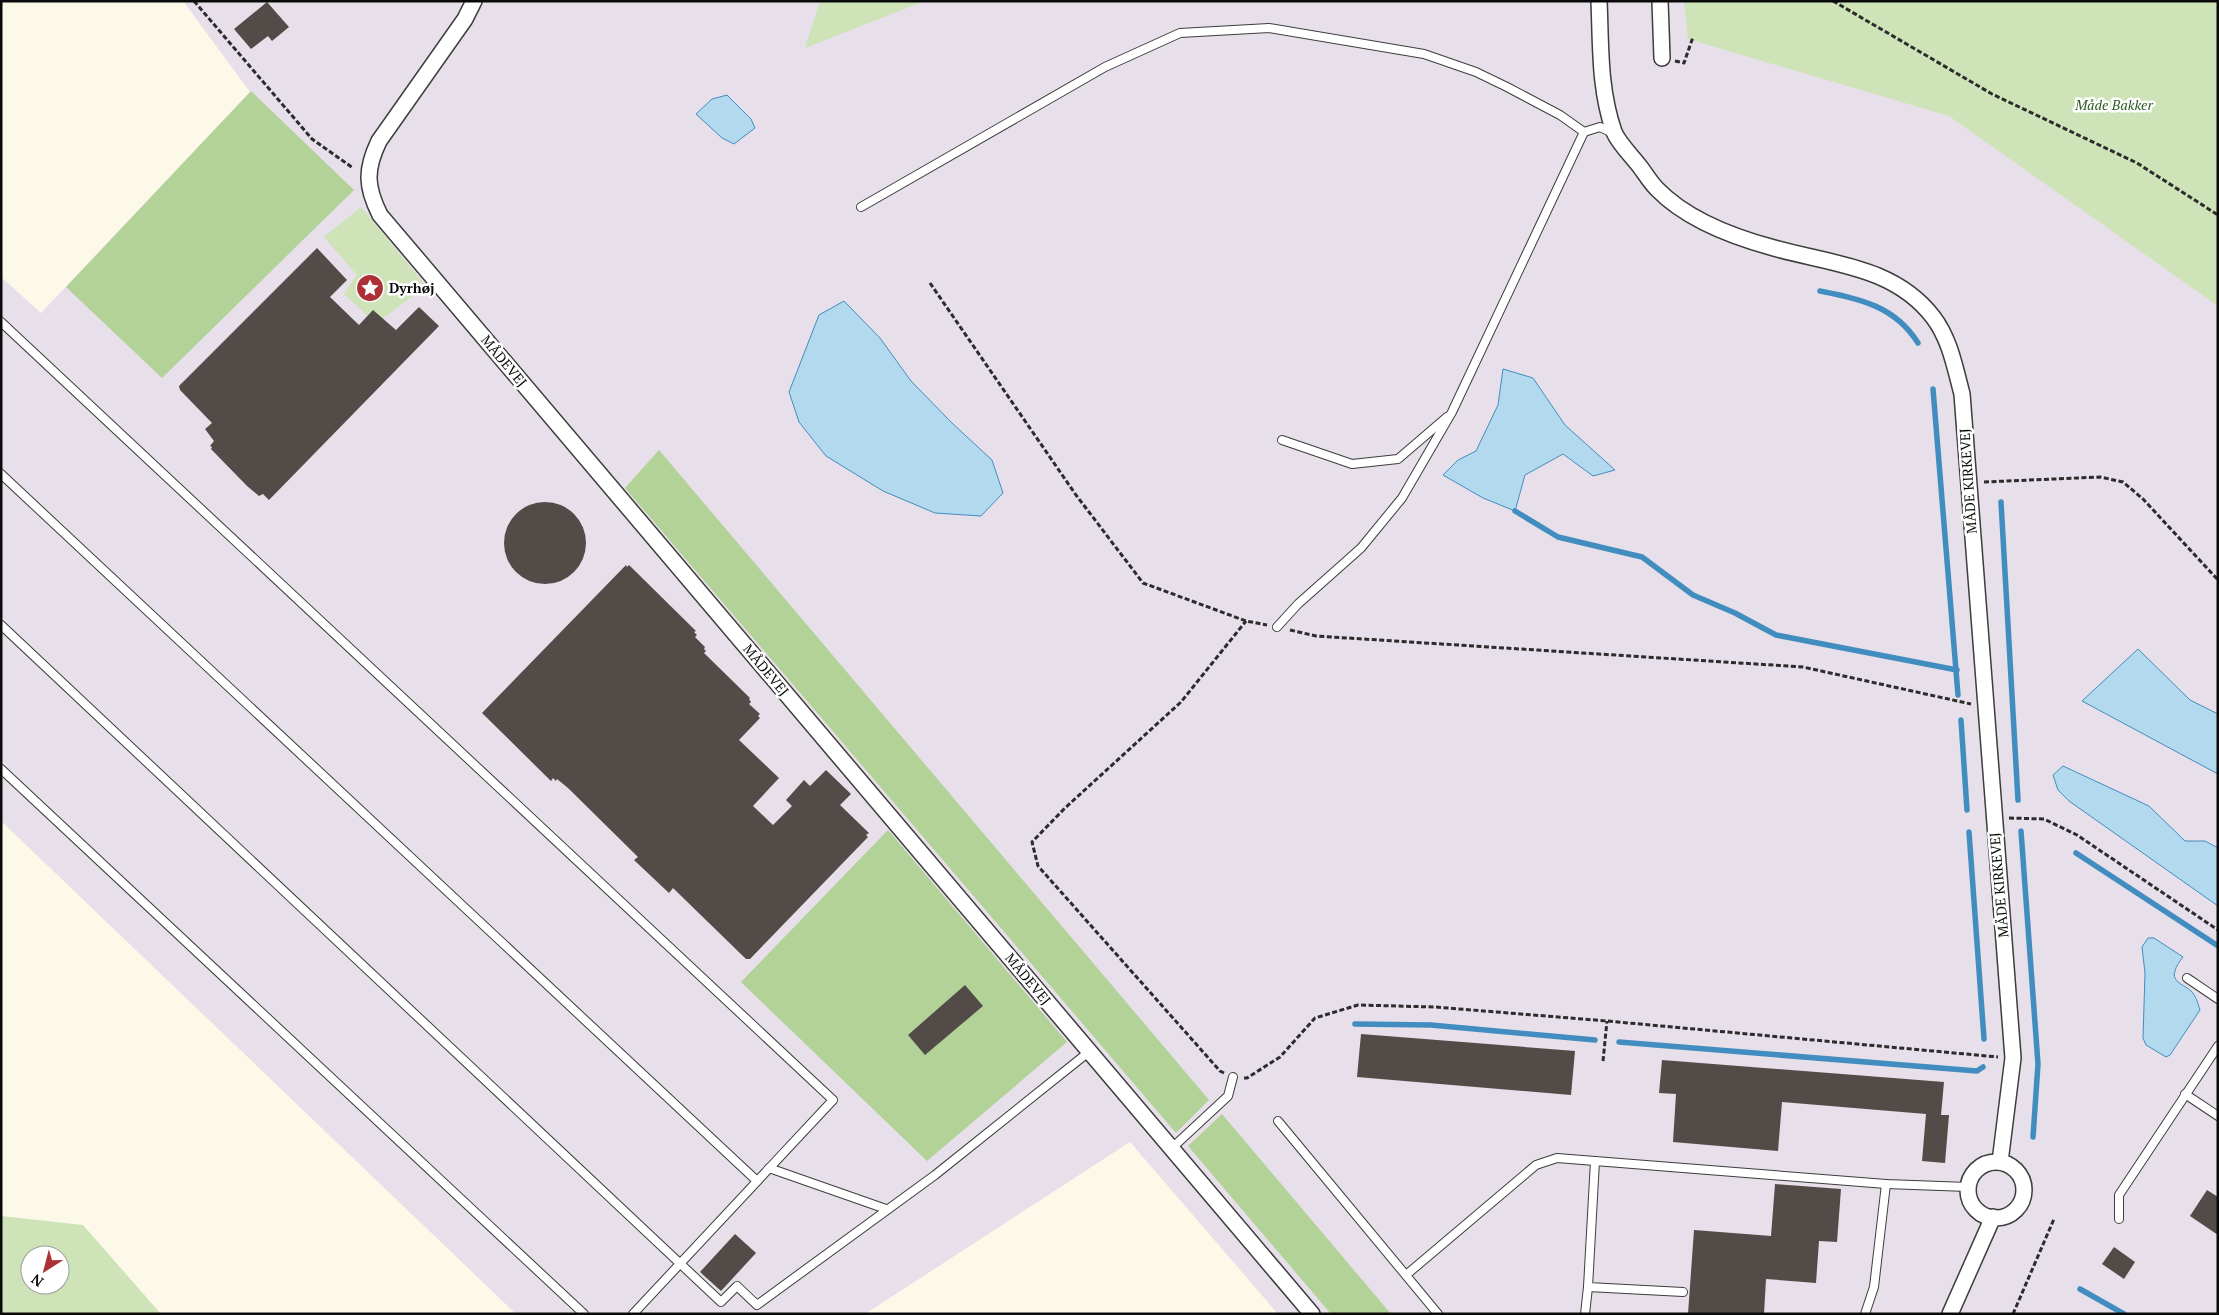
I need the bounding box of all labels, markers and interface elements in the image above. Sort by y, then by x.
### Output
park label: Måde Bakker [2074,95,2153,114]
place icon: Dyrhøj [355,273,385,303]
place label: Dyrhøj [389,278,435,297]
street label: MÅDEVEJ [477,331,532,391]
street label: MÅDE KIRKEVEJ [1954,427,1981,534]
street label: MÅDEVEJ [739,640,794,700]
street label: MÅDE KIRKEVEJ [1984,831,2013,939]
street label: MÅDEVEJ [1001,949,1056,1009]
north arrow [20,1245,70,1295]
text: N [27,1270,47,1292]

